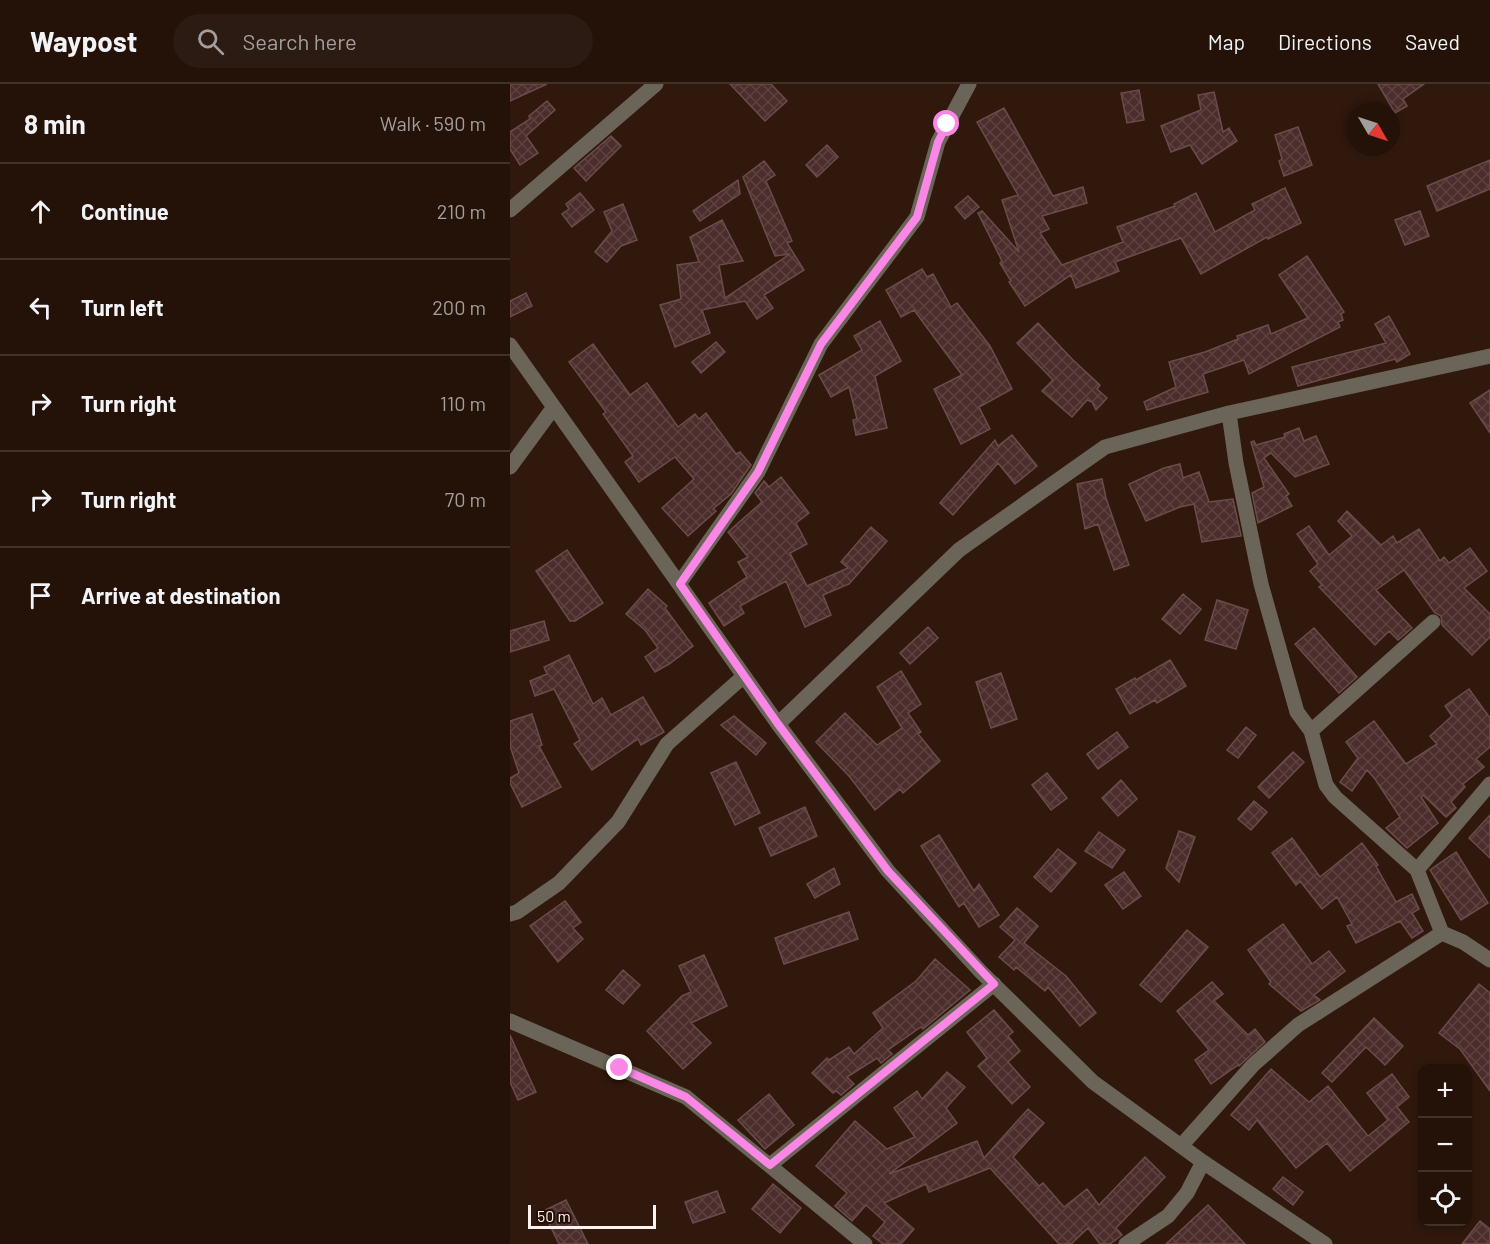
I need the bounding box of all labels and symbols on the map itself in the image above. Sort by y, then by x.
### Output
north arrow [1346,102,1400,156]
route start [933,110,959,136]
route end [606,1054,632,1080]
scale bar [528,1202,656,1230]

